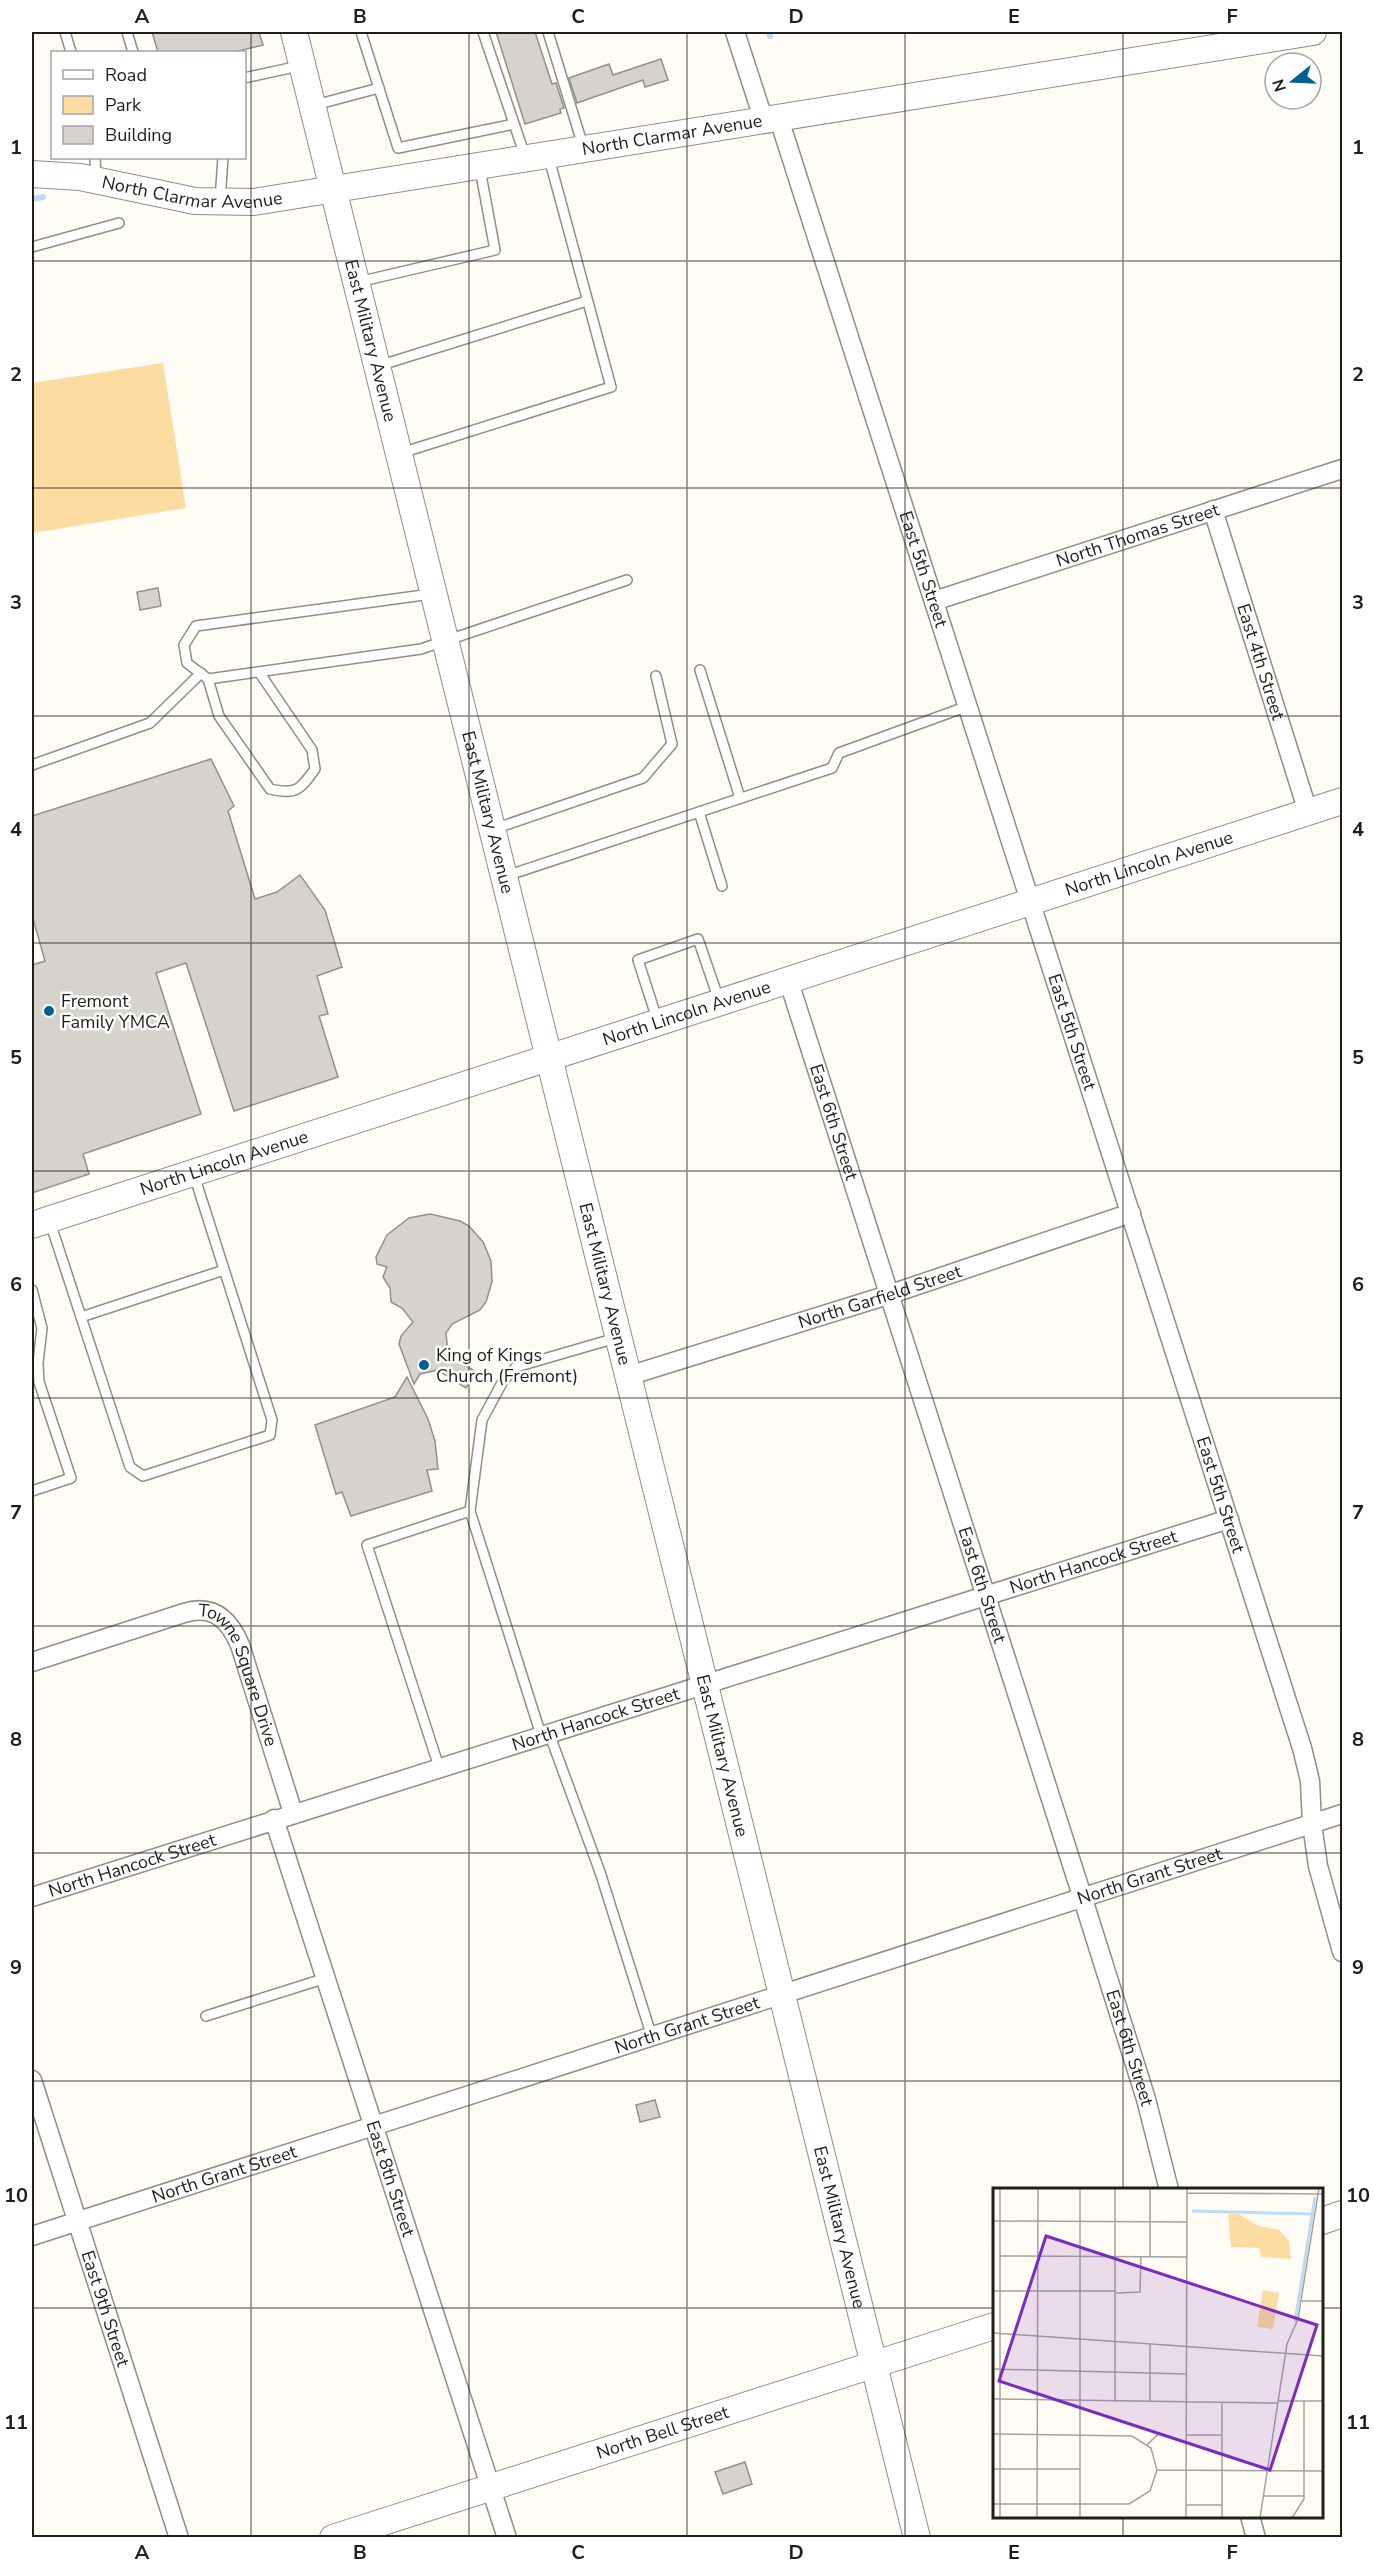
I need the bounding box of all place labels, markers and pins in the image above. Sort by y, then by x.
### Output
place label: Fremont Family YMCA [61,989,170,1034]
marker: Fremont Family YMCA [42,1004,56,1018]
place label: King of Kings Church (Fremont) [436,1343,578,1388]
marker: King of Kings Church (Fremont) [417,1358,431,1372]

